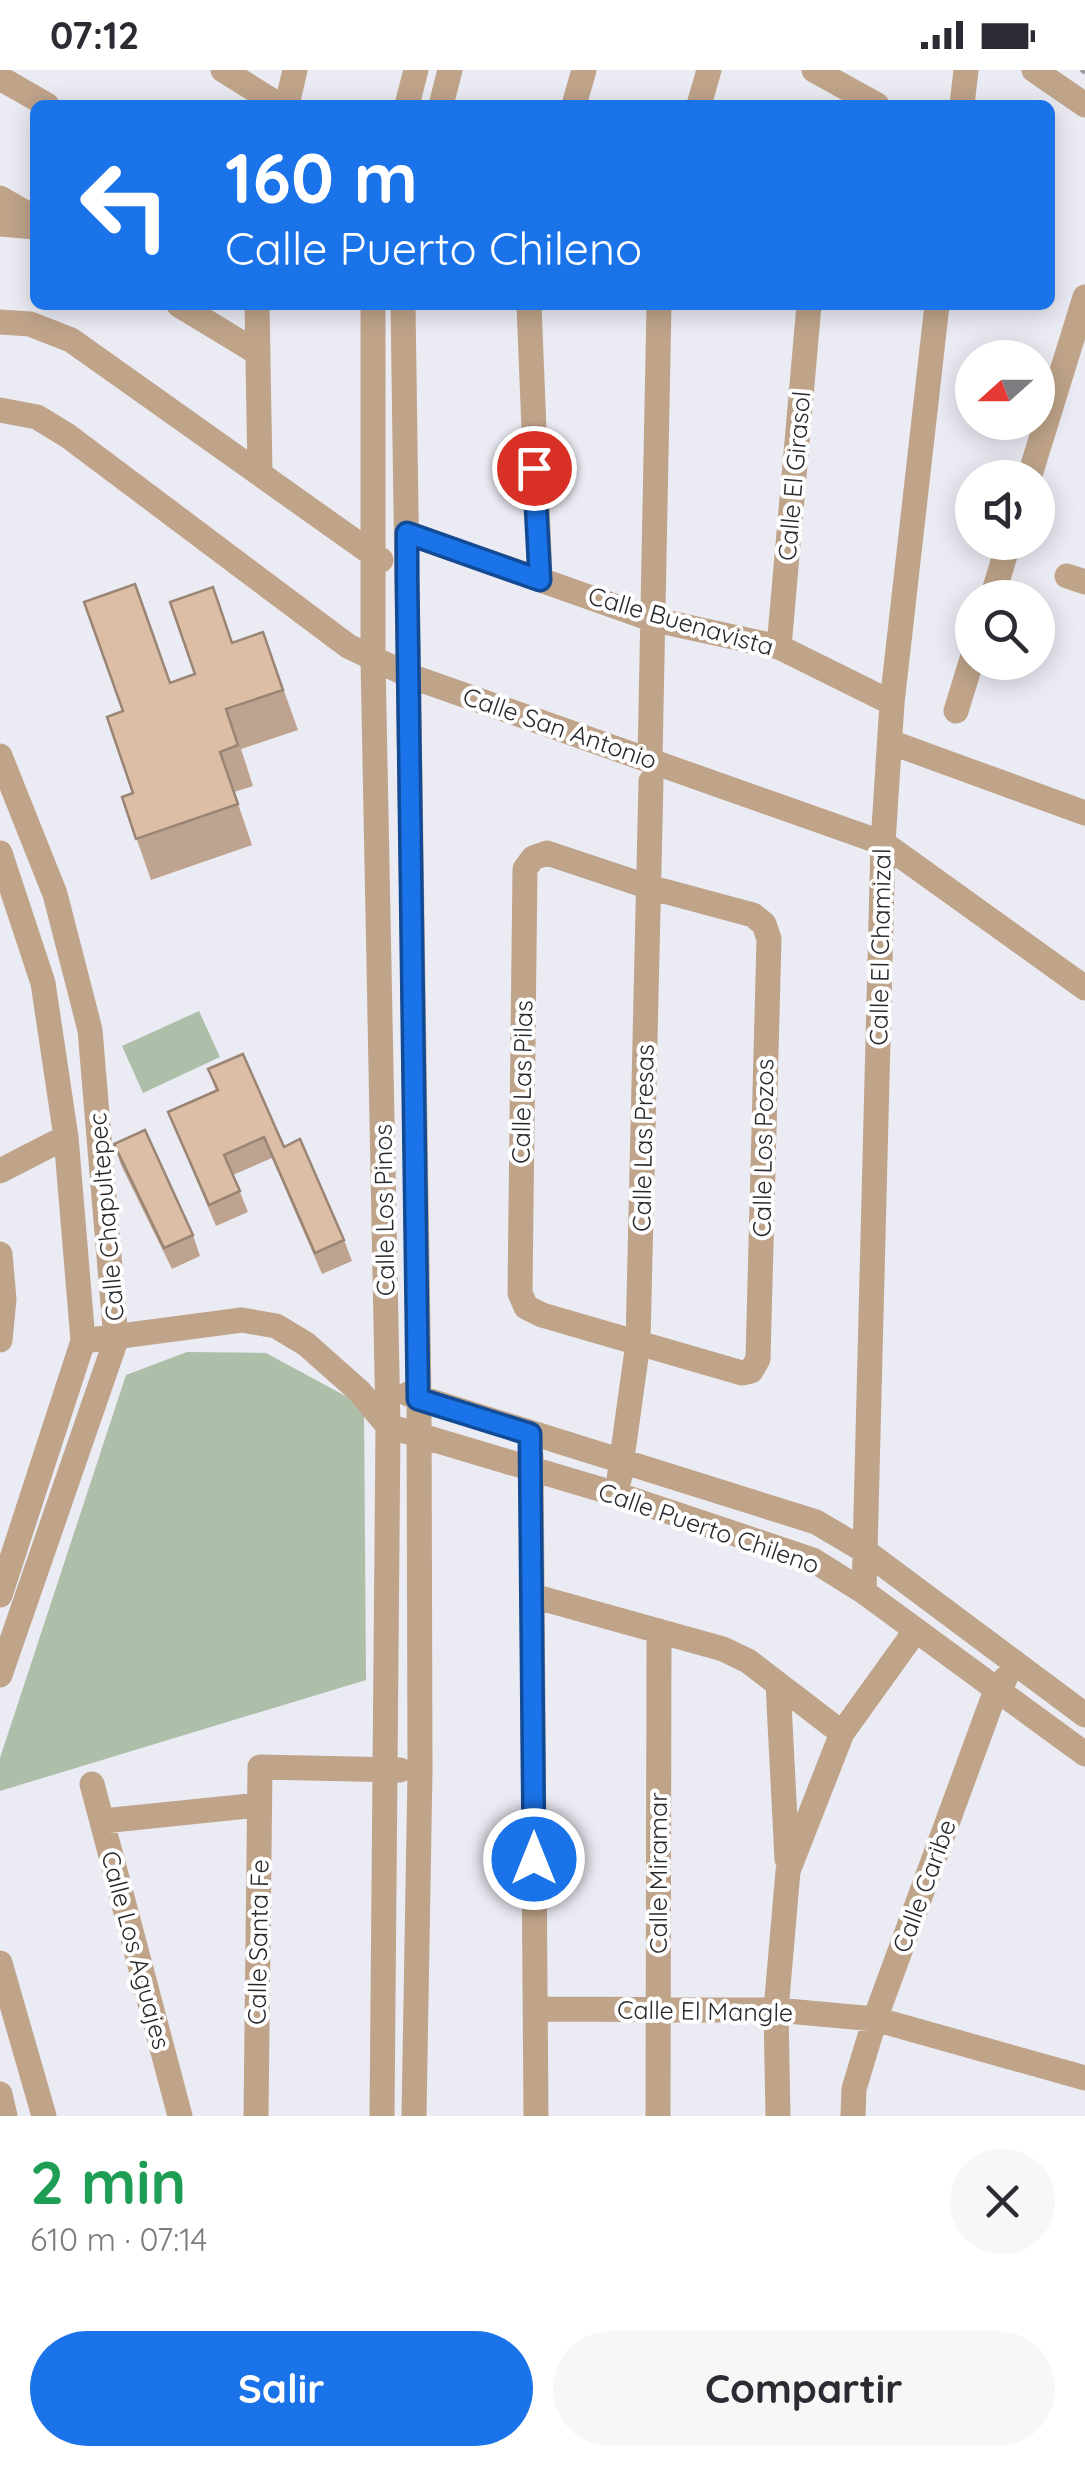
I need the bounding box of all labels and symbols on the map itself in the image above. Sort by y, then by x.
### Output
north arrow [955,340,1055,440]
street label: Calle El Girasol [771,390,816,562]
pin [492,426,577,511]
street label: Calle Buenavista [585,579,777,662]
street label: Calle San Antonio [459,680,661,775]
street label: Calle El Chamizal [862,848,897,1046]
street label: Calle Las Pilas [505,1000,538,1164]
street label: Calle Las Presas [625,1044,660,1232]
street label: Calle Los Pozos [745,1058,780,1238]
street label: Calle Chapultepec [81,1111,130,1323]
street label: Calle Los Pinos [367,1124,400,1296]
street label: Calle Puerto Chileno [595,1475,824,1580]
street label: Calle Miramar [642,1792,673,1954]
position arrow [482,1807,586,1911]
street label: Calle Caribe [885,1815,962,1957]
street label: Calle Los Aguajes [95,1847,178,2052]
street label: Calle Santa Fe [241,1859,274,2025]
street label: Calle El Mangle [617,1993,793,2028]

